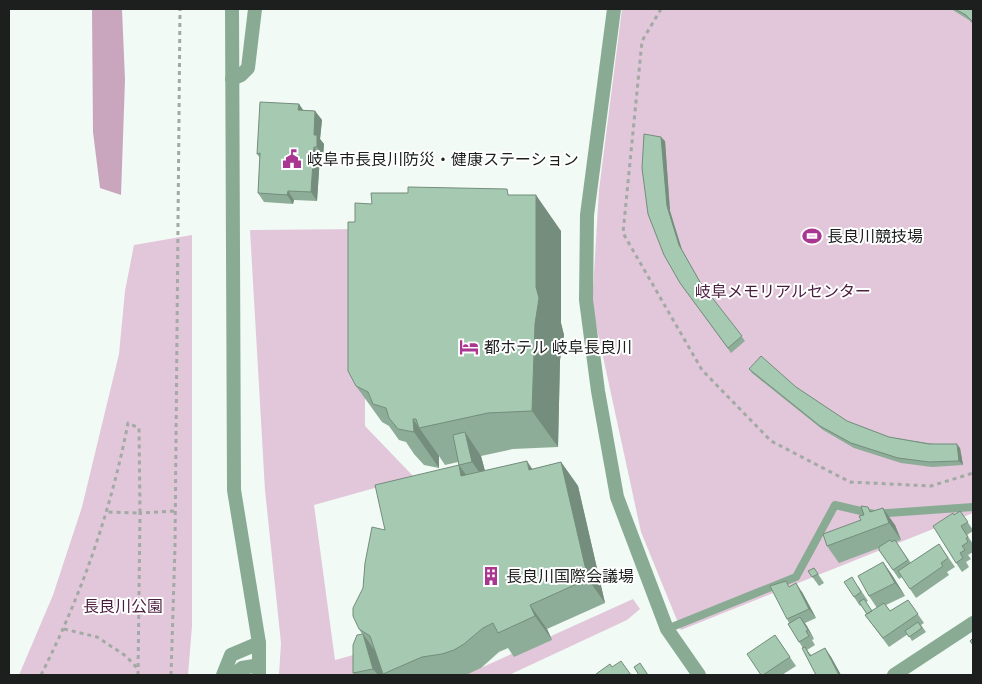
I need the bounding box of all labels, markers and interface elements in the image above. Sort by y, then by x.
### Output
public building icon: 岐阜市長良川防災・健康ステーション [281,148,303,170]
place label: 岐阜市長良川防災・健康ステーション [307,149,579,168]
sports icon: 長良川競技場 [801,225,823,247]
place label: 長良川競技場 [827,226,923,245]
park label: 岐阜メモリアルセンター [695,281,871,300]
hotel icon: 都ホテル 岐阜長良川 [458,336,480,358]
place label: 都ホテル 岐阜長良川 [484,337,632,356]
building icon: 長良川国際会議場 [480,565,502,587]
place label: 長良川国際会議場 [506,566,634,585]
park label: 長良川公園 [83,596,163,615]

